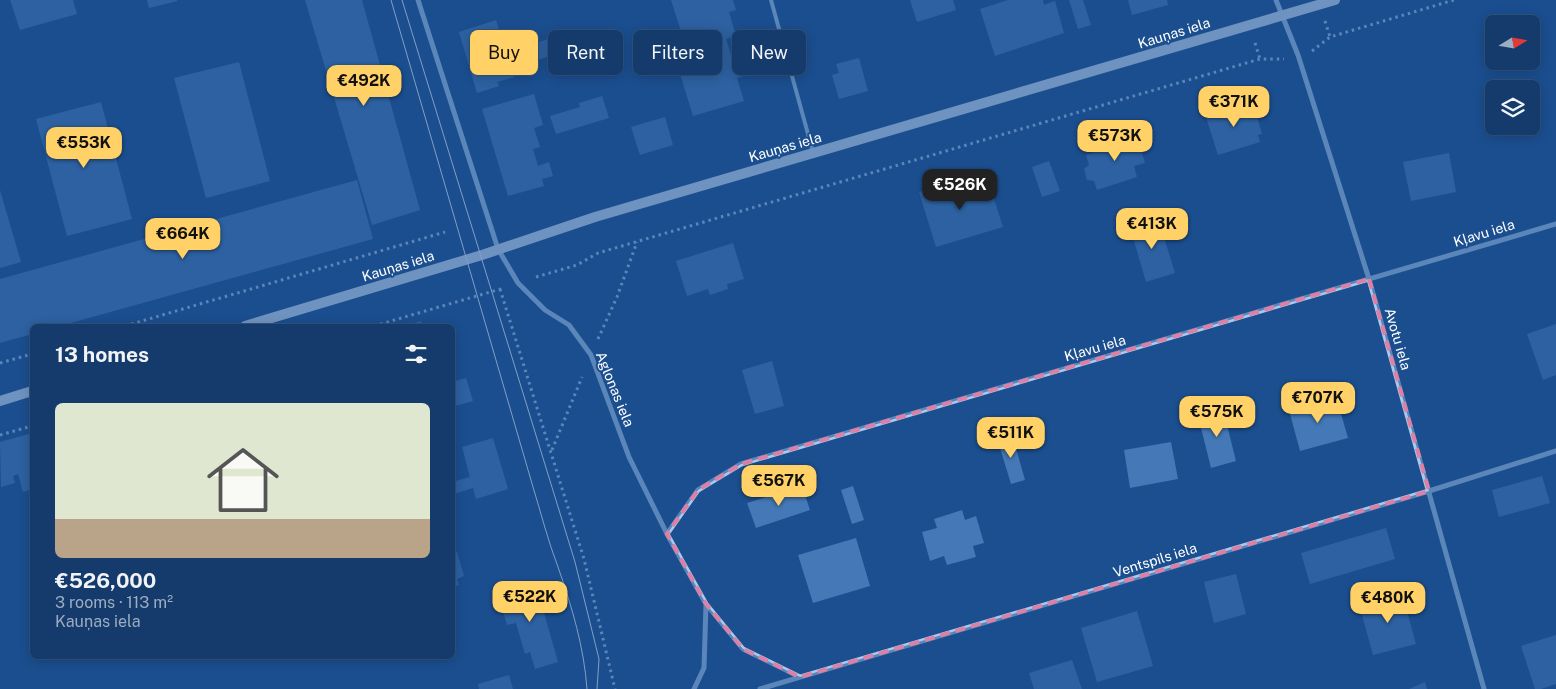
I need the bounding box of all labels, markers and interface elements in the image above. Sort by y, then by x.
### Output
street label: Kauņas iela [1136,14,1212,52]
north arrow [1485,15,1540,70]
map controls [1485,15,1540,135]
chip: Buy [470,30,538,75]
chip: Rent [548,30,623,75]
chip: Filters [633,30,722,75]
chip: New [732,30,806,75]
pin: €492K [329,64,399,107]
text: €492K [337,71,391,90]
button: layers [1485,80,1540,135]
pin: €371K [1199,86,1269,128]
text: €371K [1209,92,1259,111]
pin: €573K [1080,120,1150,162]
pin: €553K [49,126,119,169]
text: €573K [1088,126,1142,145]
street label: Kauņas iela [747,129,823,165]
text: €553K [57,133,111,152]
pin: €526K [925,168,995,211]
text: €526K [933,175,987,194]
pin: €413K [1117,208,1187,250]
text: €413K [1127,214,1177,233]
street label: Kļavu iela [1451,216,1517,250]
pin: €664K [148,218,218,260]
text: €664K [156,224,210,243]
street label: Kauņas iela [360,247,436,285]
street label: Avotu iela [1382,306,1414,372]
street label: Kļavu iela [1062,332,1128,364]
icon: filters [402,340,430,368]
text: 13 homes [55,342,149,367]
street label: Aglonas iela [593,349,637,429]
pin: €707K [1283,382,1353,424]
text: €707K [1292,388,1344,407]
pin: €575K [1182,396,1252,438]
text: €575K [1190,402,1244,421]
pin: €511K [976,416,1046,459]
text: €511K [988,423,1034,442]
icon: home [198,435,288,525]
pin: €567K [744,464,814,507]
text: €567K [752,471,806,490]
street label: Ventspils iela [1111,540,1199,580]
text: €526,000 [55,568,156,593]
pin: €522K [495,580,565,623]
pin: €480K [1353,582,1423,624]
text: €522K [503,587,557,606]
text: €480K [1361,588,1415,607]
text: 3 rooms · 113 m² [55,593,173,612]
text: Kauņas iela [55,612,141,631]

